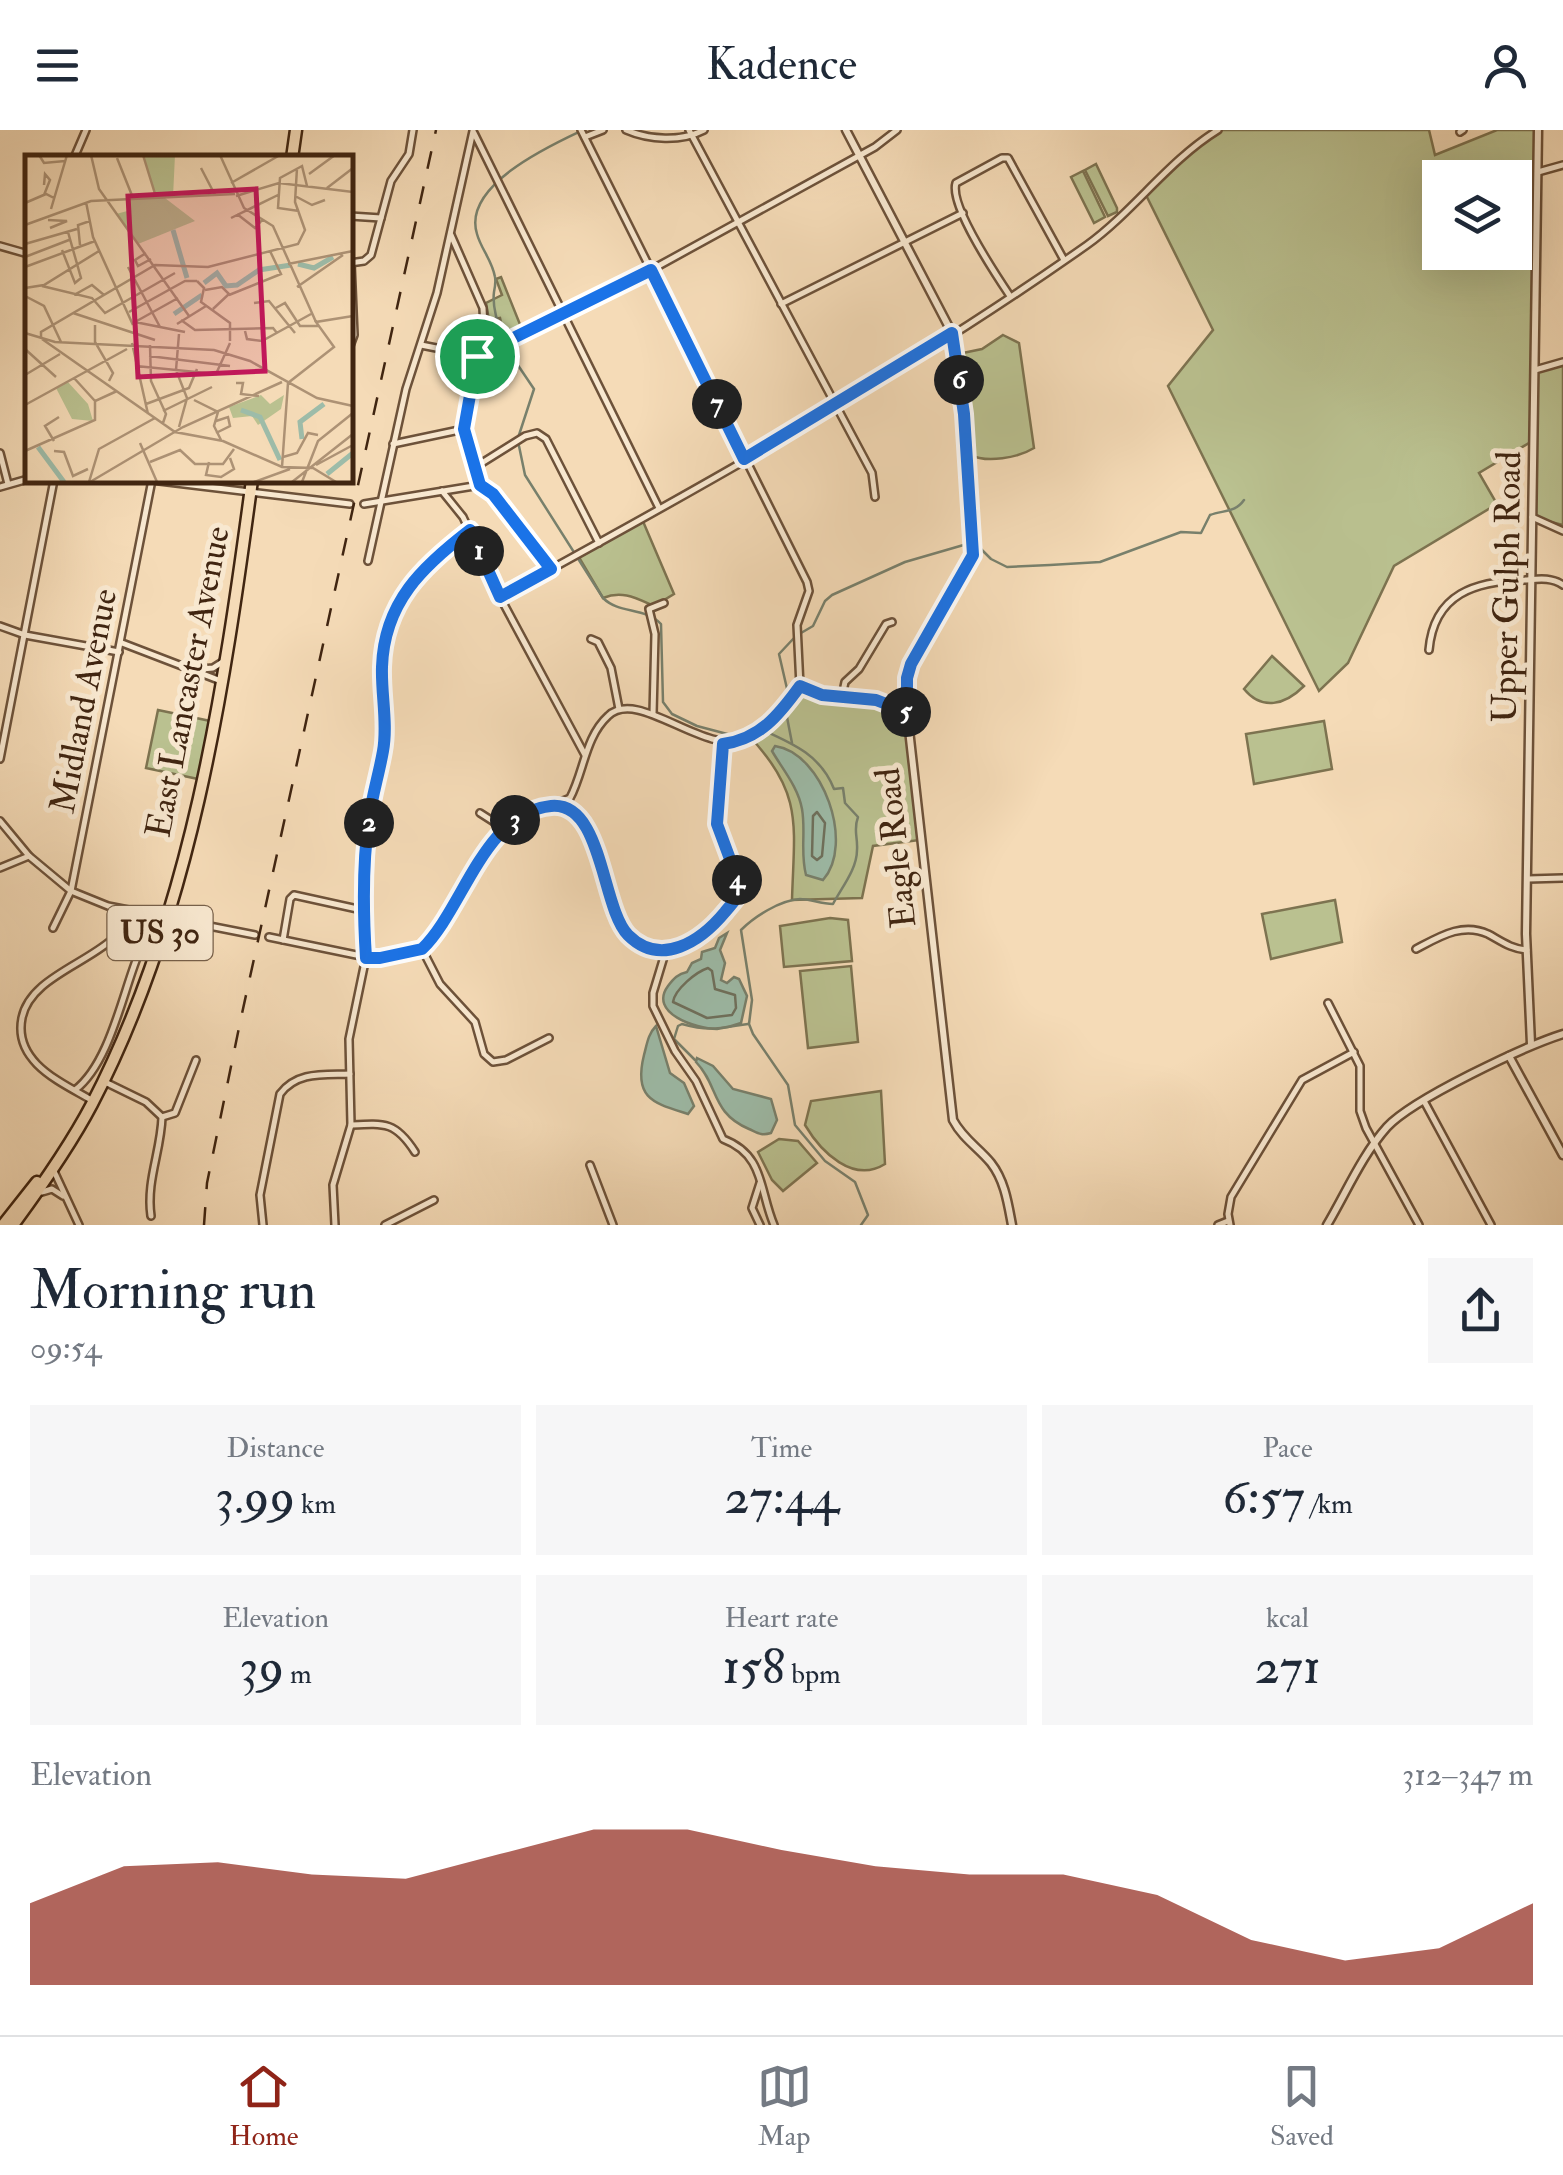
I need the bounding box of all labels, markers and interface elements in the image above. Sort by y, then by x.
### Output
text: Kadence [706,37,857,93]
icon: menu [30,38,85,93]
icon: person [1478,38,1533,93]
inset map [25,155,352,482]
map controls [1422,160,1532,270]
button: layers [1422,160,1532,270]
pin [435,314,520,399]
icon: arrive [450,329,505,384]
pin: 6 [934,355,984,405]
text: 6 [952,362,966,397]
pin: 7 [692,379,742,429]
text: 7 [711,386,723,421]
street label: Upper Gulph Road [1483,451,1531,723]
street label: East Lancaster Avenue [136,523,240,841]
pin: 1 [454,526,504,576]
text: 1 [474,533,484,568]
street label: Midland Avenue [41,585,127,817]
pin: 5 [881,687,931,737]
text: 5 [900,694,912,729]
street label: Eagle Road [866,766,926,930]
pin: 3 [490,795,540,845]
pin: 2 [344,798,394,848]
text: 3 [510,802,520,837]
text: 2 [362,805,376,840]
pin: 4 [712,855,762,905]
text: 4 [729,862,745,897]
road number: US 30 [108,906,212,960]
text: Morning run [30,1256,316,1325]
button: share [1428,1258,1533,1363]
text: 09:54 [30,1328,101,1368]
text: Distance [227,1431,324,1466]
text: Time [751,1431,812,1466]
text: Pace [1262,1431,1313,1466]
text: 3.99 [215,1466,295,1529]
text: 27:44 [724,1466,839,1529]
text: 6:57 [1222,1466,1305,1529]
text: km [295,1487,336,1522]
text: /km [1305,1487,1353,1522]
text: Elevation [222,1601,329,1636]
text: Heart rate [725,1601,838,1636]
text: kcal [1266,1601,1309,1636]
text: 39 [239,1636,284,1699]
text: 158 [722,1636,785,1699]
text: 271 [1255,1636,1321,1699]
text: m [284,1657,312,1692]
text: bpm [785,1657,841,1692]
text: Elevation [30,1755,152,1795]
text: 312–347 m [1402,1755,1533,1795]
tab: Home [229,2059,298,2154]
tab: Map [757,2059,812,2154]
tab: Saved [1270,2059,1334,2154]

